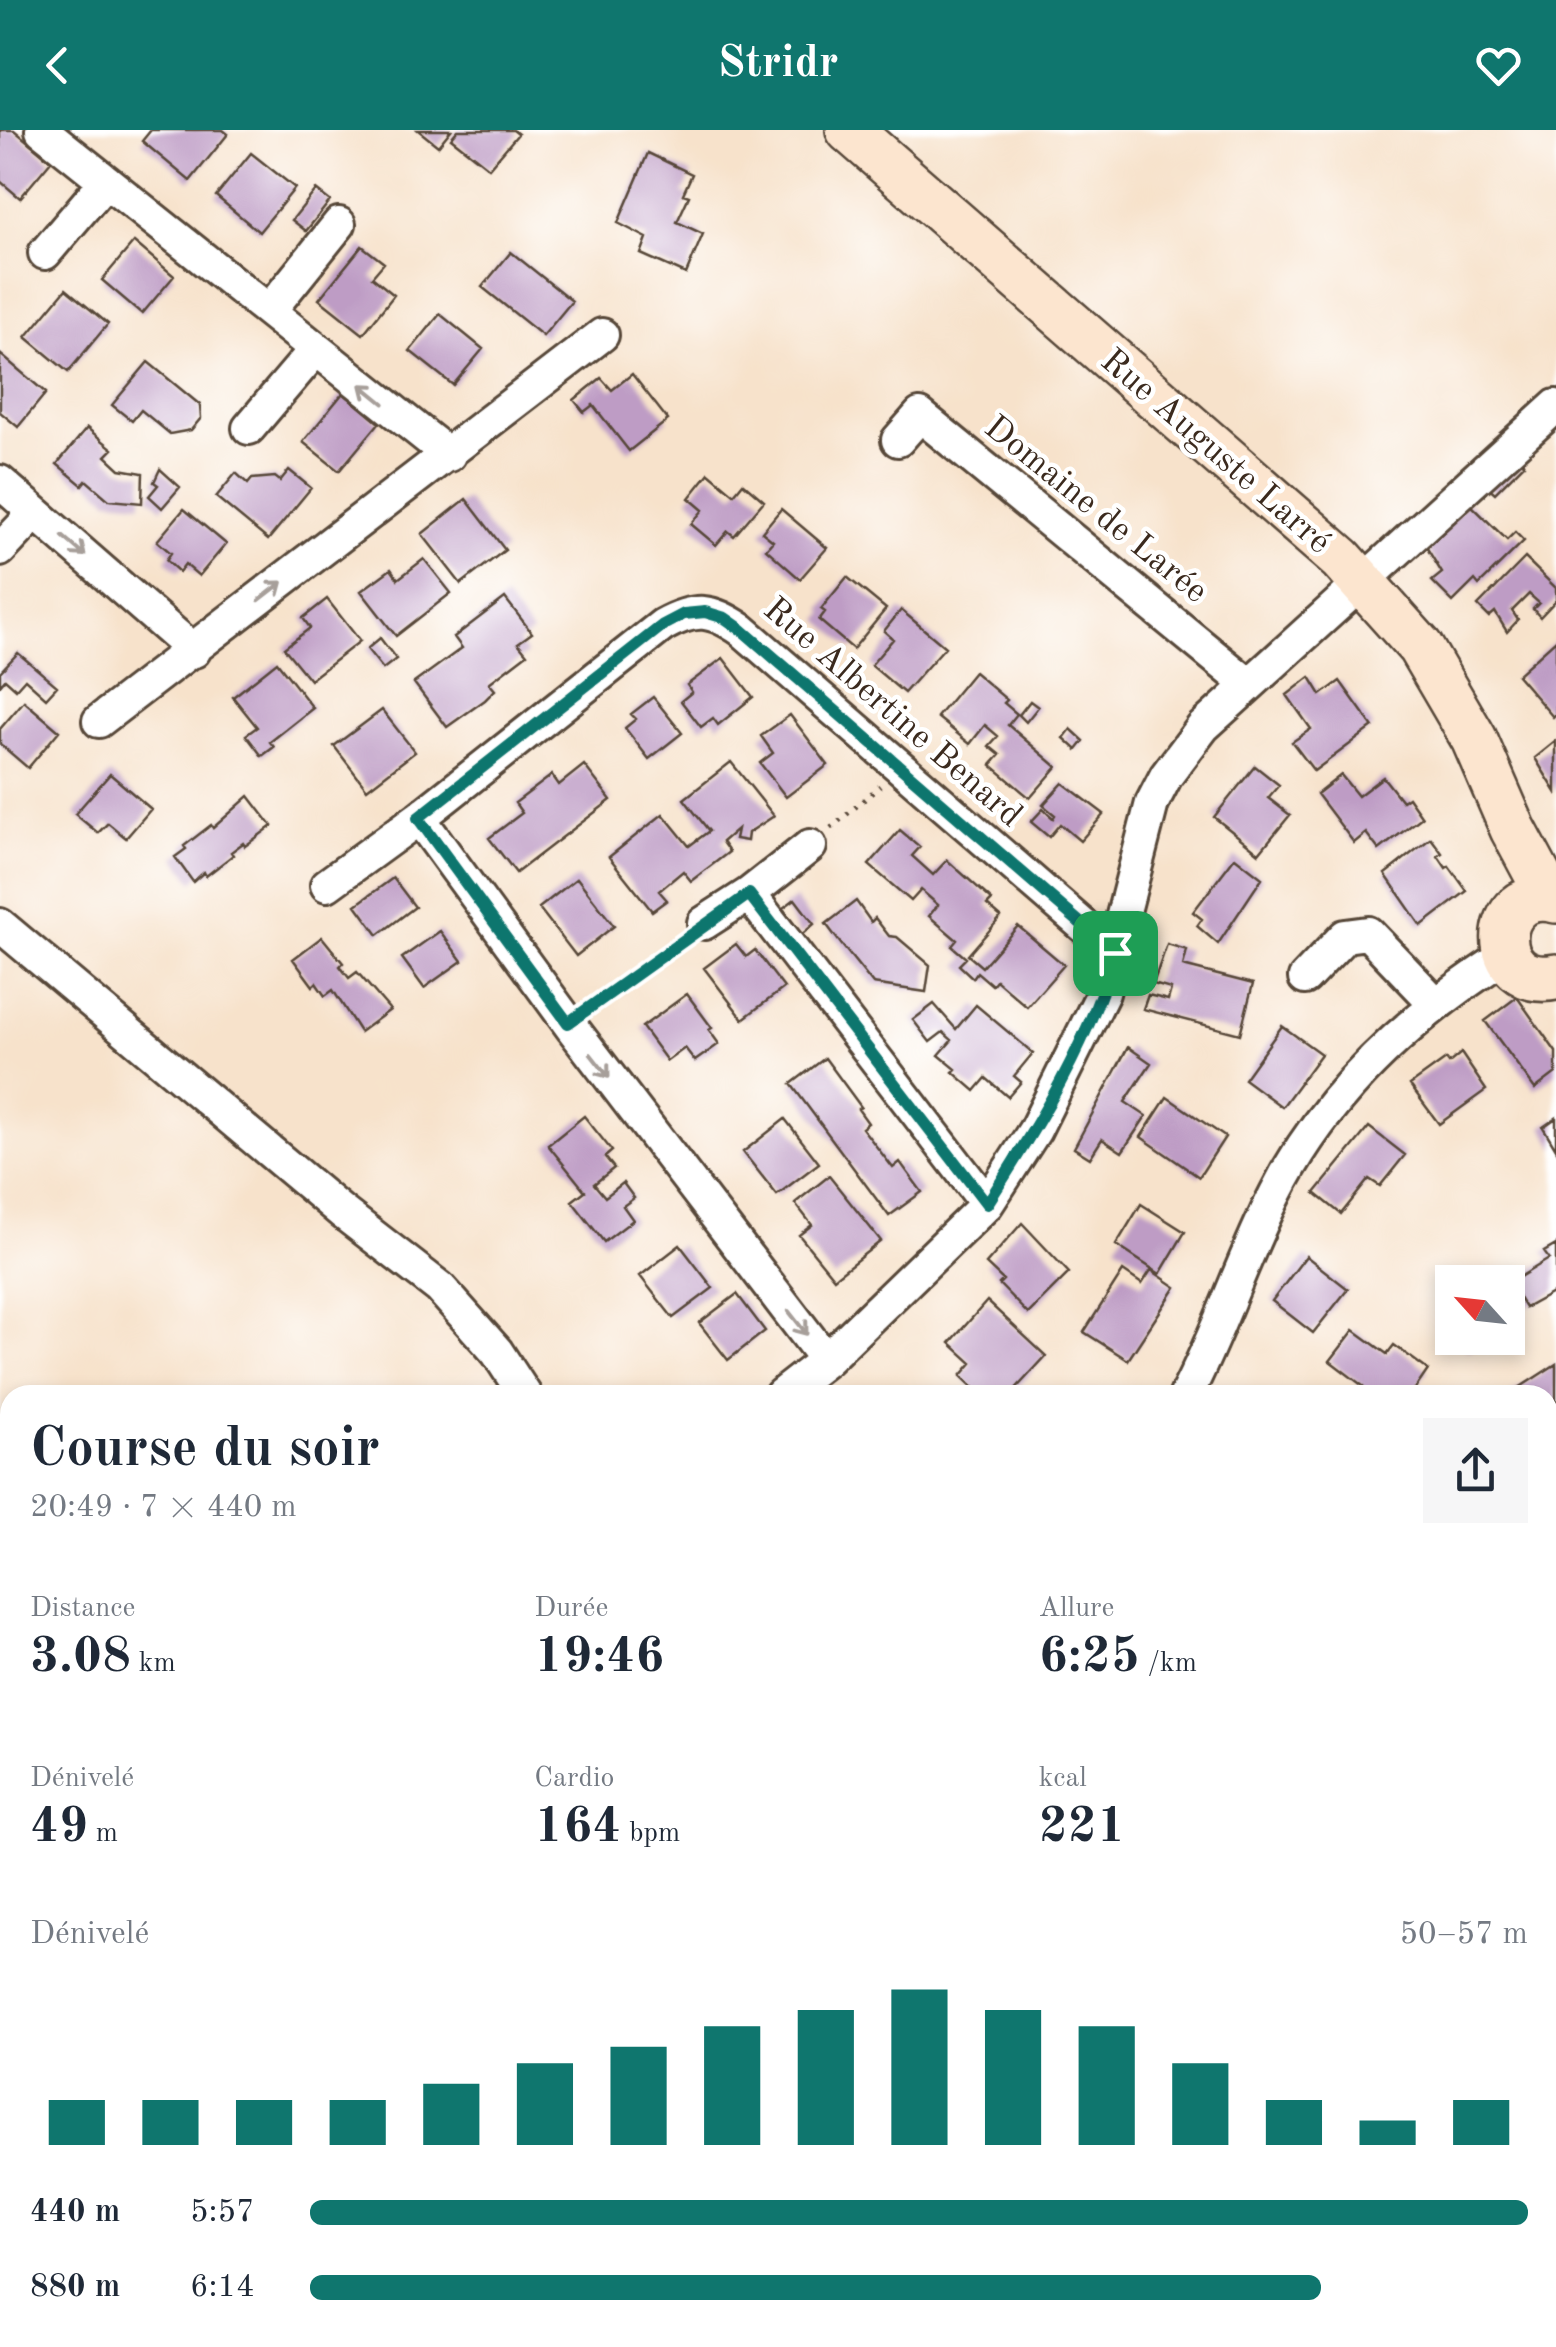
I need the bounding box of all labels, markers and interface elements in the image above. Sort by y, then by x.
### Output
icon: back [30,38,85,93]
icon: heart [1471,38,1526,93]
text: Stridr [718,42,838,87]
street label: Rue Auguste Larré [1094,343,1337,561]
one-way arrow [360,383,386,405]
street label: Domaine de Larée [977,410,1213,610]
one-way arrow [60,535,86,557]
one-way arrow [257,581,284,602]
street label: Rue Albertine Benard [756,592,1028,834]
pin [1073,911,1158,996]
icon: arrive [1088,926,1143,981]
one-way arrow [589,1052,611,1078]
north arrow [1435,1265,1525,1355]
map controls [1435,1265,1525,1355]
one-way arrow [787,1310,809,1336]
button: share [1423,1418,1528,1523]
text: Course du soir [30,1423,380,1478]
text: 20:49 · 7 × 440 m [30,1492,297,1524]
text: Distance [30,1595,135,1623]
text: Durée [534,1595,608,1623]
text: Allure [1039,1595,1114,1623]
text: 3.08 [30,1633,131,1683]
text: 19:46 [534,1633,664,1683]
text: 6:25 [1039,1633,1140,1683]
text: km [131,1650,176,1678]
text: /km [1140,1650,1197,1678]
text: Dénivelé [30,1765,134,1793]
text: Cardio [534,1765,614,1793]
text: kcal [1039,1765,1087,1793]
text: 49 [30,1803,88,1853]
text: 164 [534,1803,621,1853]
text: 221 [1039,1803,1126,1853]
text: m [88,1820,118,1848]
text: bpm [621,1820,680,1848]
text: Dénivelé [30,1919,149,1951]
text: 50–57 m [1400,1919,1528,1951]
text: 440 m [30,2197,120,2229]
text: 5:57 [190,2197,255,2229]
text: 880 m [30,2272,120,2304]
text: 6:14 [190,2272,255,2304]

